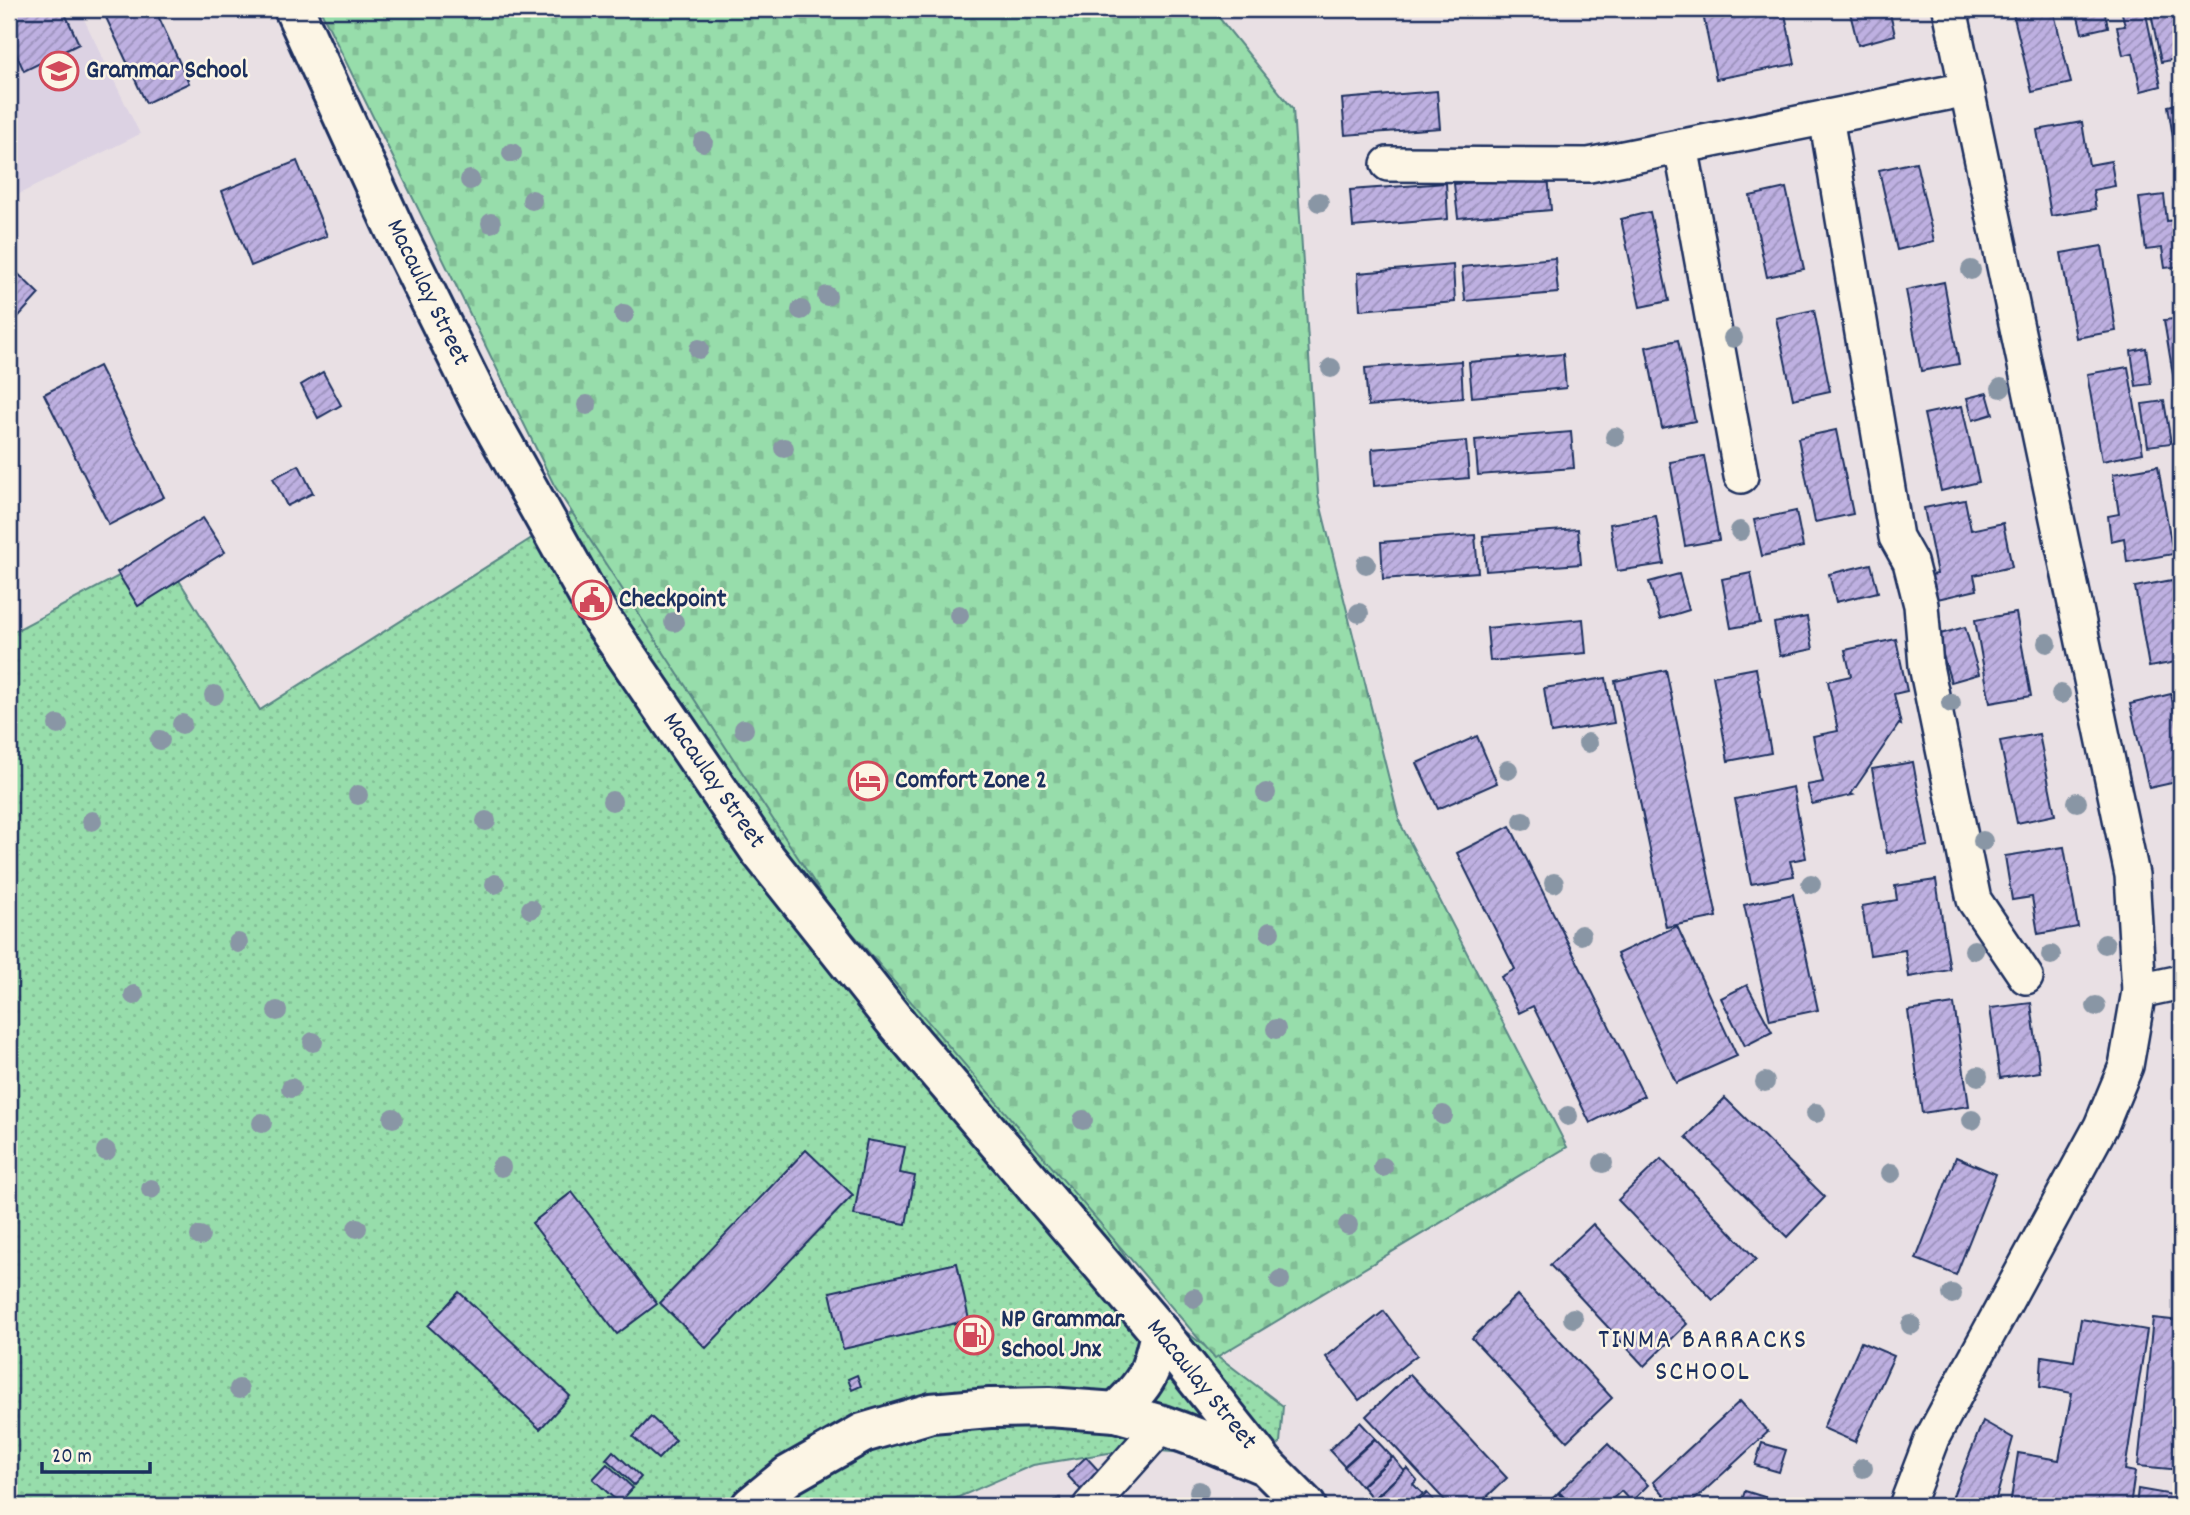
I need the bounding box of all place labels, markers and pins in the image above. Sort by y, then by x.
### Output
school or university icon: Grammar School [38,50,80,92]
place label: Grammar School [86,53,248,90]
public building icon: Checkpoint [571,579,613,621]
place label: Checkpoint [619,582,727,619]
hotel icon: Comfort Zone 2 [847,760,889,802]
place label: Comfort Zone 2 [895,763,1047,800]
place label: NP Grammar School Jnx [1001,1302,1124,1369]
fuel station icon: NP Grammar School Jnx [953,1314,995,1356]

